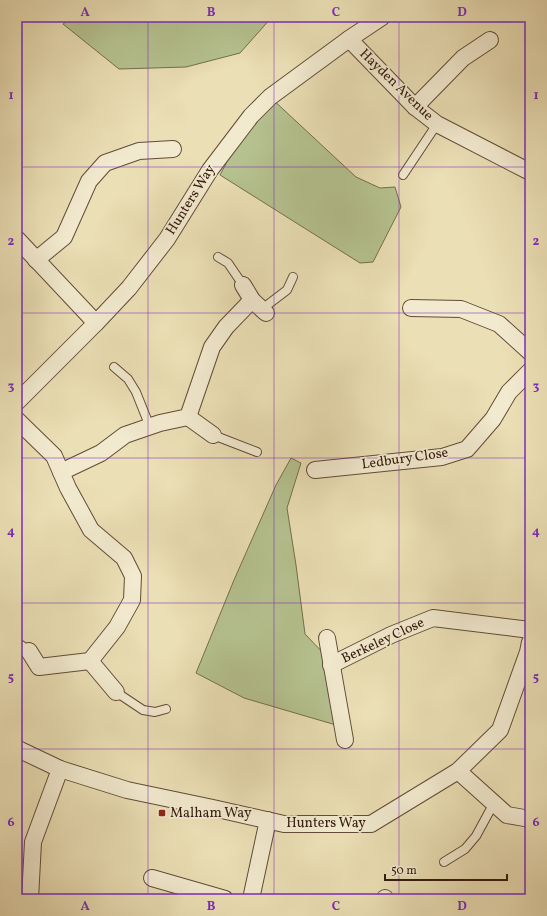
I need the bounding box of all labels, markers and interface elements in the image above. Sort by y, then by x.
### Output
text: A [80,4,90,22]
text: B [207,4,216,22]
text: C [332,4,340,22]
text: D [457,4,467,22]
street label: Hayden Avenue [355,45,437,125]
text: 1 [8,87,14,105]
text: 1 [533,87,539,105]
street label: Hunters Way [162,161,220,239]
text: 2 [8,233,15,251]
text: 2 [533,233,540,251]
text: 3 [8,378,15,396]
text: 3 [533,378,540,396]
street label: Ledbury Close [361,443,450,474]
text: 4 [7,523,15,541]
text: 4 [532,523,540,541]
street label: Berkeley Close [339,613,428,668]
text: 5 [8,669,14,687]
text: 5 [533,669,539,687]
place label: Malham Way [170,804,252,823]
marker: Malham Way [157,808,167,818]
text: 6 [7,814,15,832]
street label: Hunters Way [286,814,366,833]
text: 6 [532,814,540,832]
scale bar [385,856,507,882]
text: 50 m [391,863,417,879]
text: A [80,898,90,916]
text: B [207,898,216,916]
text: C [332,898,340,916]
text: D [457,898,467,916]

